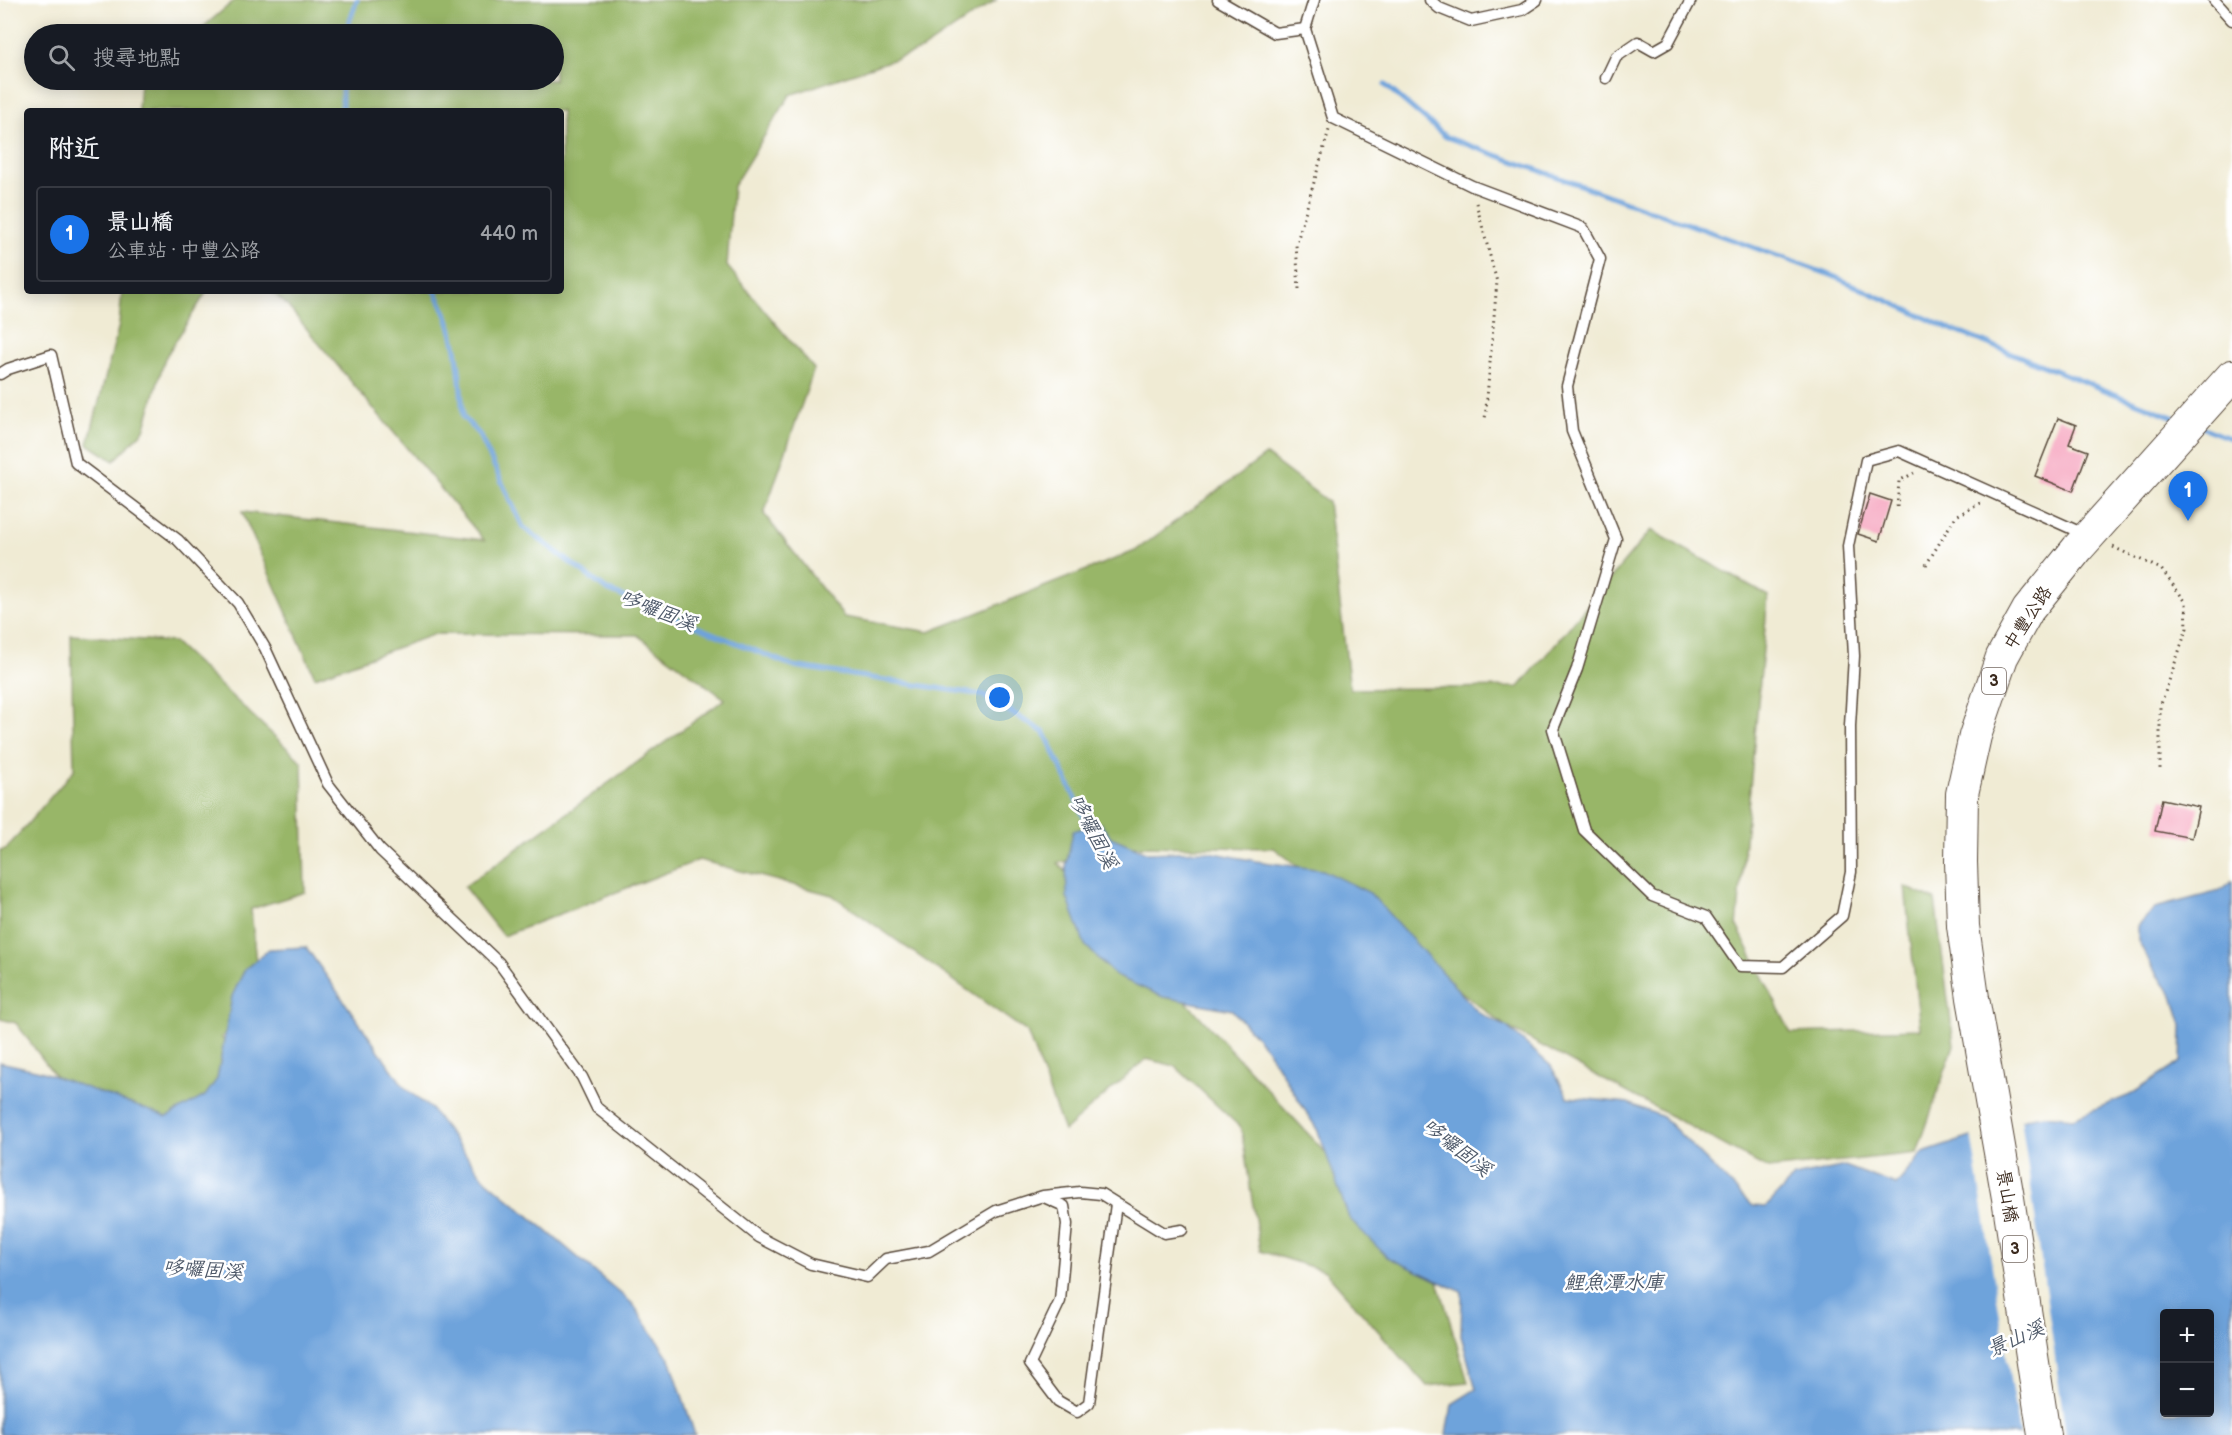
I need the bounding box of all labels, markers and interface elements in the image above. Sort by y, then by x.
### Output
search box [24,24,564,90]
icon: search [45,41,78,74]
text: 搜尋地點 [93,45,181,72]
text: 附近 [48,134,100,165]
text: 景山橋 [107,209,173,236]
text: 1 [65,222,74,246]
text: 440 m [480,222,538,246]
text: 公車站 · 中豐公路 [107,239,260,263]
pin: 1 [2168,472,2208,521]
street label: 中豐公路 [2000,582,2056,654]
water label: 哆囉固溪 [616,585,701,637]
road number: 3 [1982,668,2006,694]
your location [985,683,1014,712]
water label: 哆囉固溪 [1064,791,1122,874]
water label: 哆囉固溪 [1418,1114,1497,1183]
street label: 景山橋 [1992,1168,2022,1224]
road number: 3 [2003,1236,2027,1262]
water label: 哆囉固溪 [162,1255,245,1285]
water label: 鯉魚潭水庫 [1564,1271,1666,1295]
map controls [2160,1309,2214,1417]
button: + [2160,1309,2214,1363]
water label: 景山溪 [1984,1315,2049,1362]
button: − [2160,1363,2214,1417]

